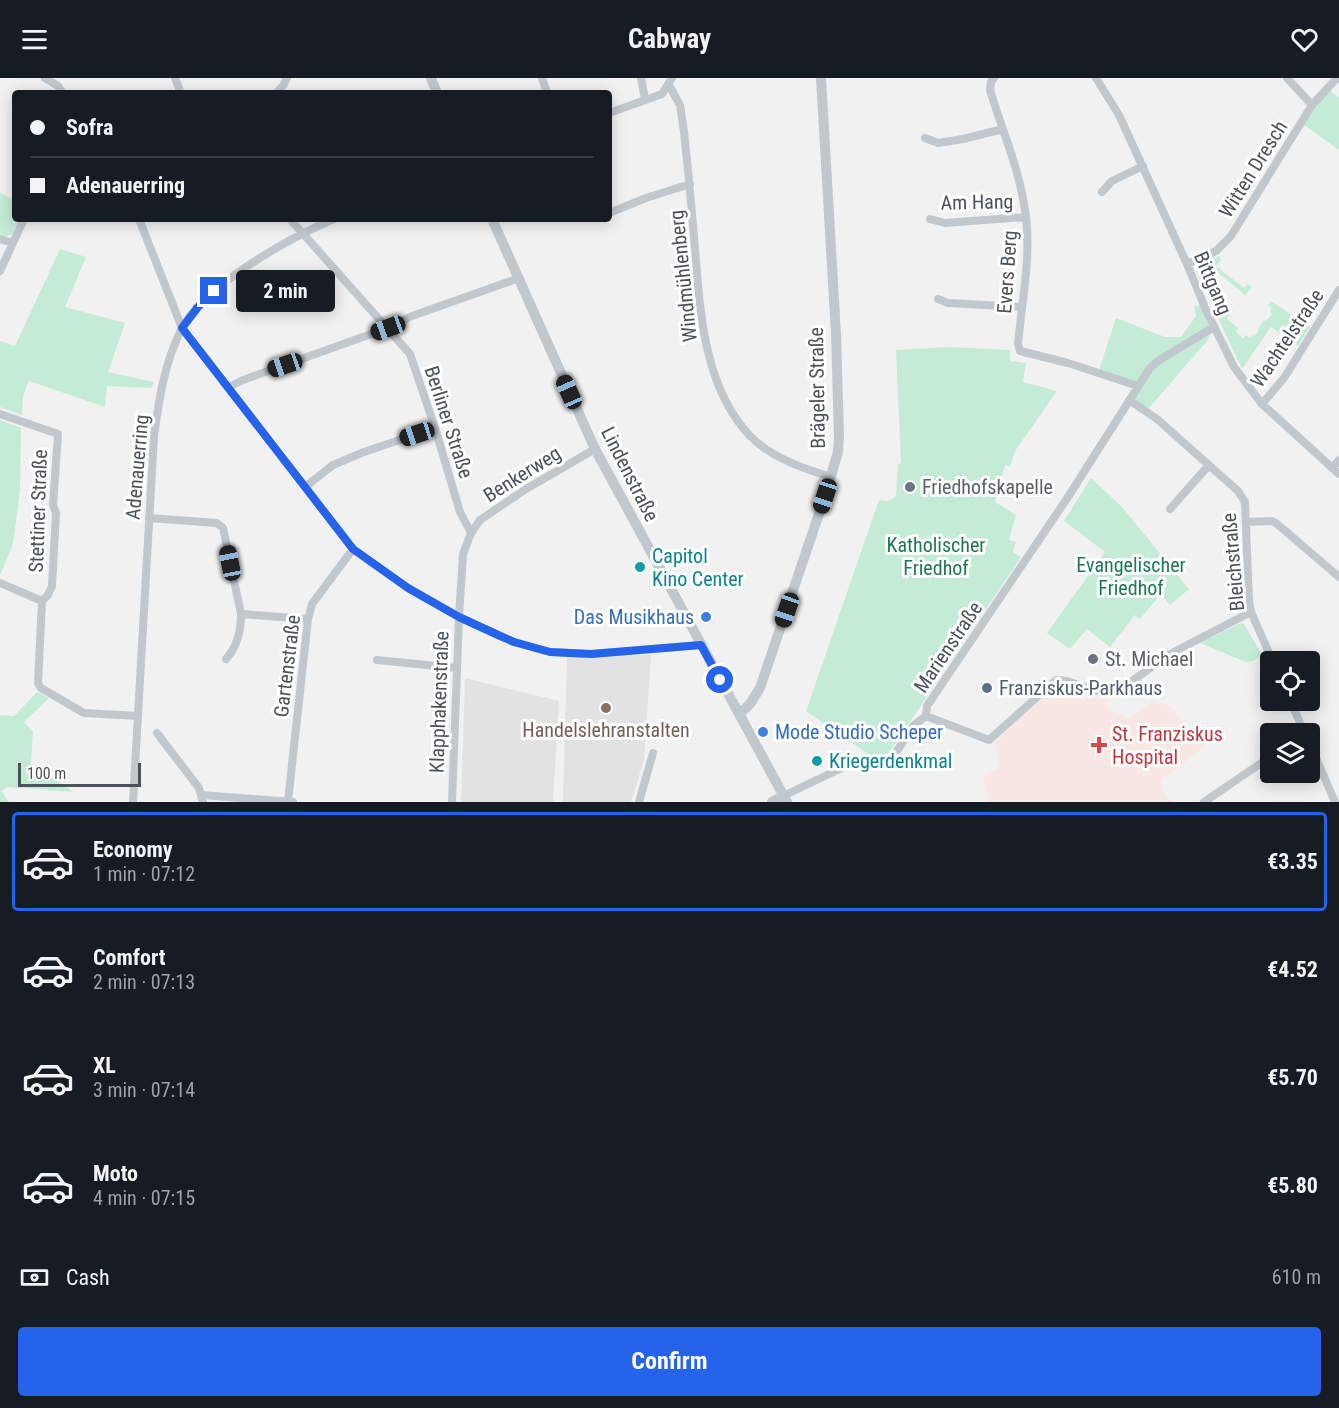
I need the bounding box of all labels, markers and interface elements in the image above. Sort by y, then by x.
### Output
icon: menu [18,23,51,56]
text: Cabway [628,23,711,55]
icon: heart [1288,23,1321,56]
text: Sofra [66,115,113,140]
street label: Witten Dresch [1214,116,1292,222]
text: Adenauerring [66,173,185,198]
street label: Am Hang [940,189,1014,215]
street label: Windmühlenberg [664,209,702,343]
street label: Evers Berg [992,230,1022,314]
street label: Bittgang [1189,248,1237,318]
callout: 2 min [235,270,334,312]
route end [200,277,227,304]
text: 2 min [263,279,308,303]
street label: Wachtelstraße [1245,284,1329,392]
car [368,313,408,343]
street label: Brägeler Straße [804,327,830,449]
car [265,351,305,379]
street label: Berliner Straße [420,363,478,481]
car [553,372,585,412]
street label: Adenauerring [120,413,154,521]
car [397,420,437,448]
street label: Lindenstraße [596,423,664,525]
street label: Benkerweg [479,441,565,507]
street label: Stettiner Straße [24,449,52,573]
place label: Friedhofskapelle [922,475,1053,499]
car [811,476,839,516]
marker: Friedhofskapelle [903,480,917,494]
street label: Bleichstraße [1217,512,1249,612]
park label: Katholischer Friedhof [887,533,985,580]
car [218,544,242,582]
place label: Capitol Kino Center [652,544,744,591]
park label: Evangelischer Friedhof [1076,553,1186,600]
marker: Capitol Kino Center [633,560,647,574]
car [773,590,801,630]
street label: Marienstraße [909,597,987,697]
place label: Das Musikhaus [574,605,694,629]
marker: Das Musikhaus [699,610,713,624]
street label: Gartenstraße [269,613,305,719]
street label: Klapphakenstraße [425,631,453,773]
place label: St. Michael [1105,647,1193,671]
map controls [1260,651,1320,783]
button: locate [1260,651,1320,711]
marker: St. Michael [1086,652,1100,666]
route start [706,666,733,693]
place label: Franziskus-Parkhaus [999,676,1162,700]
marker: Franziskus-Parkhaus [980,681,994,695]
marker: Handelslehranstalten [599,701,613,715]
place label: Handelslehranstalten [522,718,690,742]
place label: Mode Studio Scheper [775,720,943,744]
place label: St. Franziskus Hospital [1112,722,1223,769]
button: layers [1260,723,1320,783]
marker: Mode Studio Scheper [756,725,770,739]
marker: St. Franziskus Hospital [1090,736,1108,754]
place label: Kriegerdenkmal [829,749,952,773]
marker: Kriegerdenkmal [810,754,824,768]
scale bar [18,760,141,788]
text: 100 m [27,764,66,783]
icon: car [21,835,75,889]
text: Economy [93,837,173,862]
text: €3.35 [1267,849,1318,874]
text: 1 min · 07:12 [93,862,195,886]
icon: car [21,943,75,997]
text: Comfort [93,945,166,970]
text: €4.52 [1267,957,1318,982]
text: 2 min · 07:13 [93,970,195,994]
icon: car [21,1051,75,1105]
text: XL [93,1053,116,1078]
text: €5.70 [1267,1065,1318,1090]
text: 3 min · 07:14 [93,1078,195,1102]
icon: car [21,1159,75,1213]
text: Moto [93,1161,138,1186]
text: €5.80 [1267,1173,1318,1198]
text: 4 min · 07:15 [93,1186,195,1210]
icon: cash [18,1261,51,1294]
text: Cash [66,1265,110,1290]
text: 610 m [1272,1265,1321,1289]
button: Confirm [18,1327,1321,1396]

